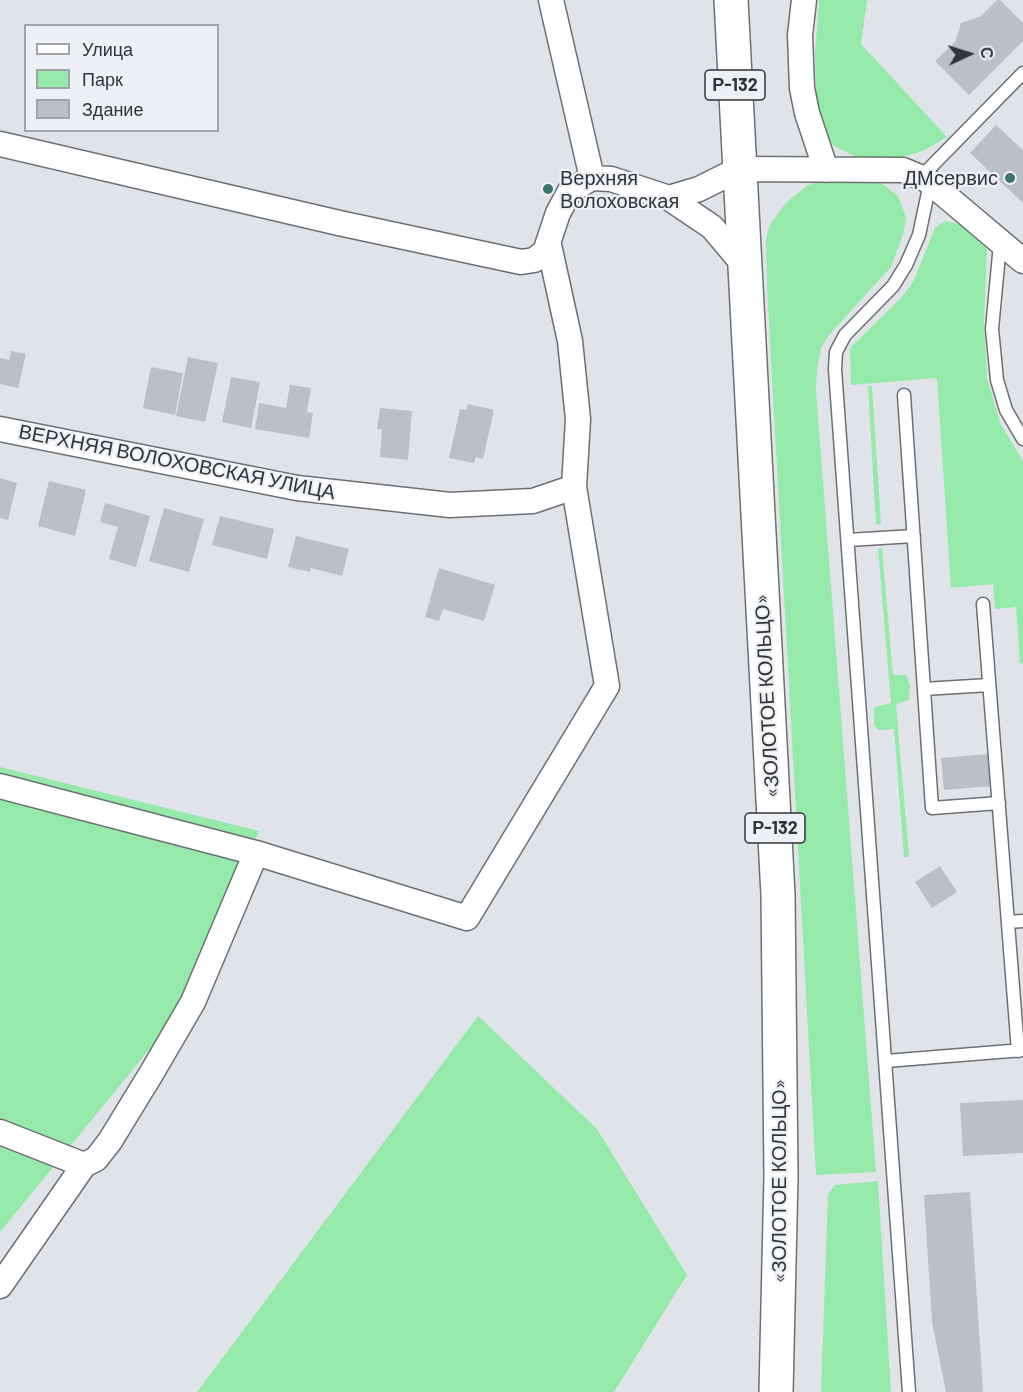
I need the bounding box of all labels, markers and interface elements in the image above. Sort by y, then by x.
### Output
legend [24,24,219,132]
north arrow [939,24,999,84]
text: Улица [82,38,133,60]
text: С [978,46,997,59]
text: Парк [82,68,123,90]
road number: Р-132 [705,70,765,100]
text: Здание [82,98,143,120]
place label: Верхняя Волоховская [560,166,679,213]
place label: ДМсервис [904,166,998,190]
marker: ДМсервис [1003,171,1017,185]
marker: Верхняя Волоховская [541,182,555,196]
street label: ВЕРХНЯЯ ВОЛОХОВСКАЯ УЛИЦА [17,419,337,505]
street label: «ЗОЛОТОЕ КОЛЬЦО» [750,593,784,799]
road number: Р-132 [745,813,805,843]
street label: «ЗОЛОТОЕ КОЛЬЦО» [767,1079,791,1283]

